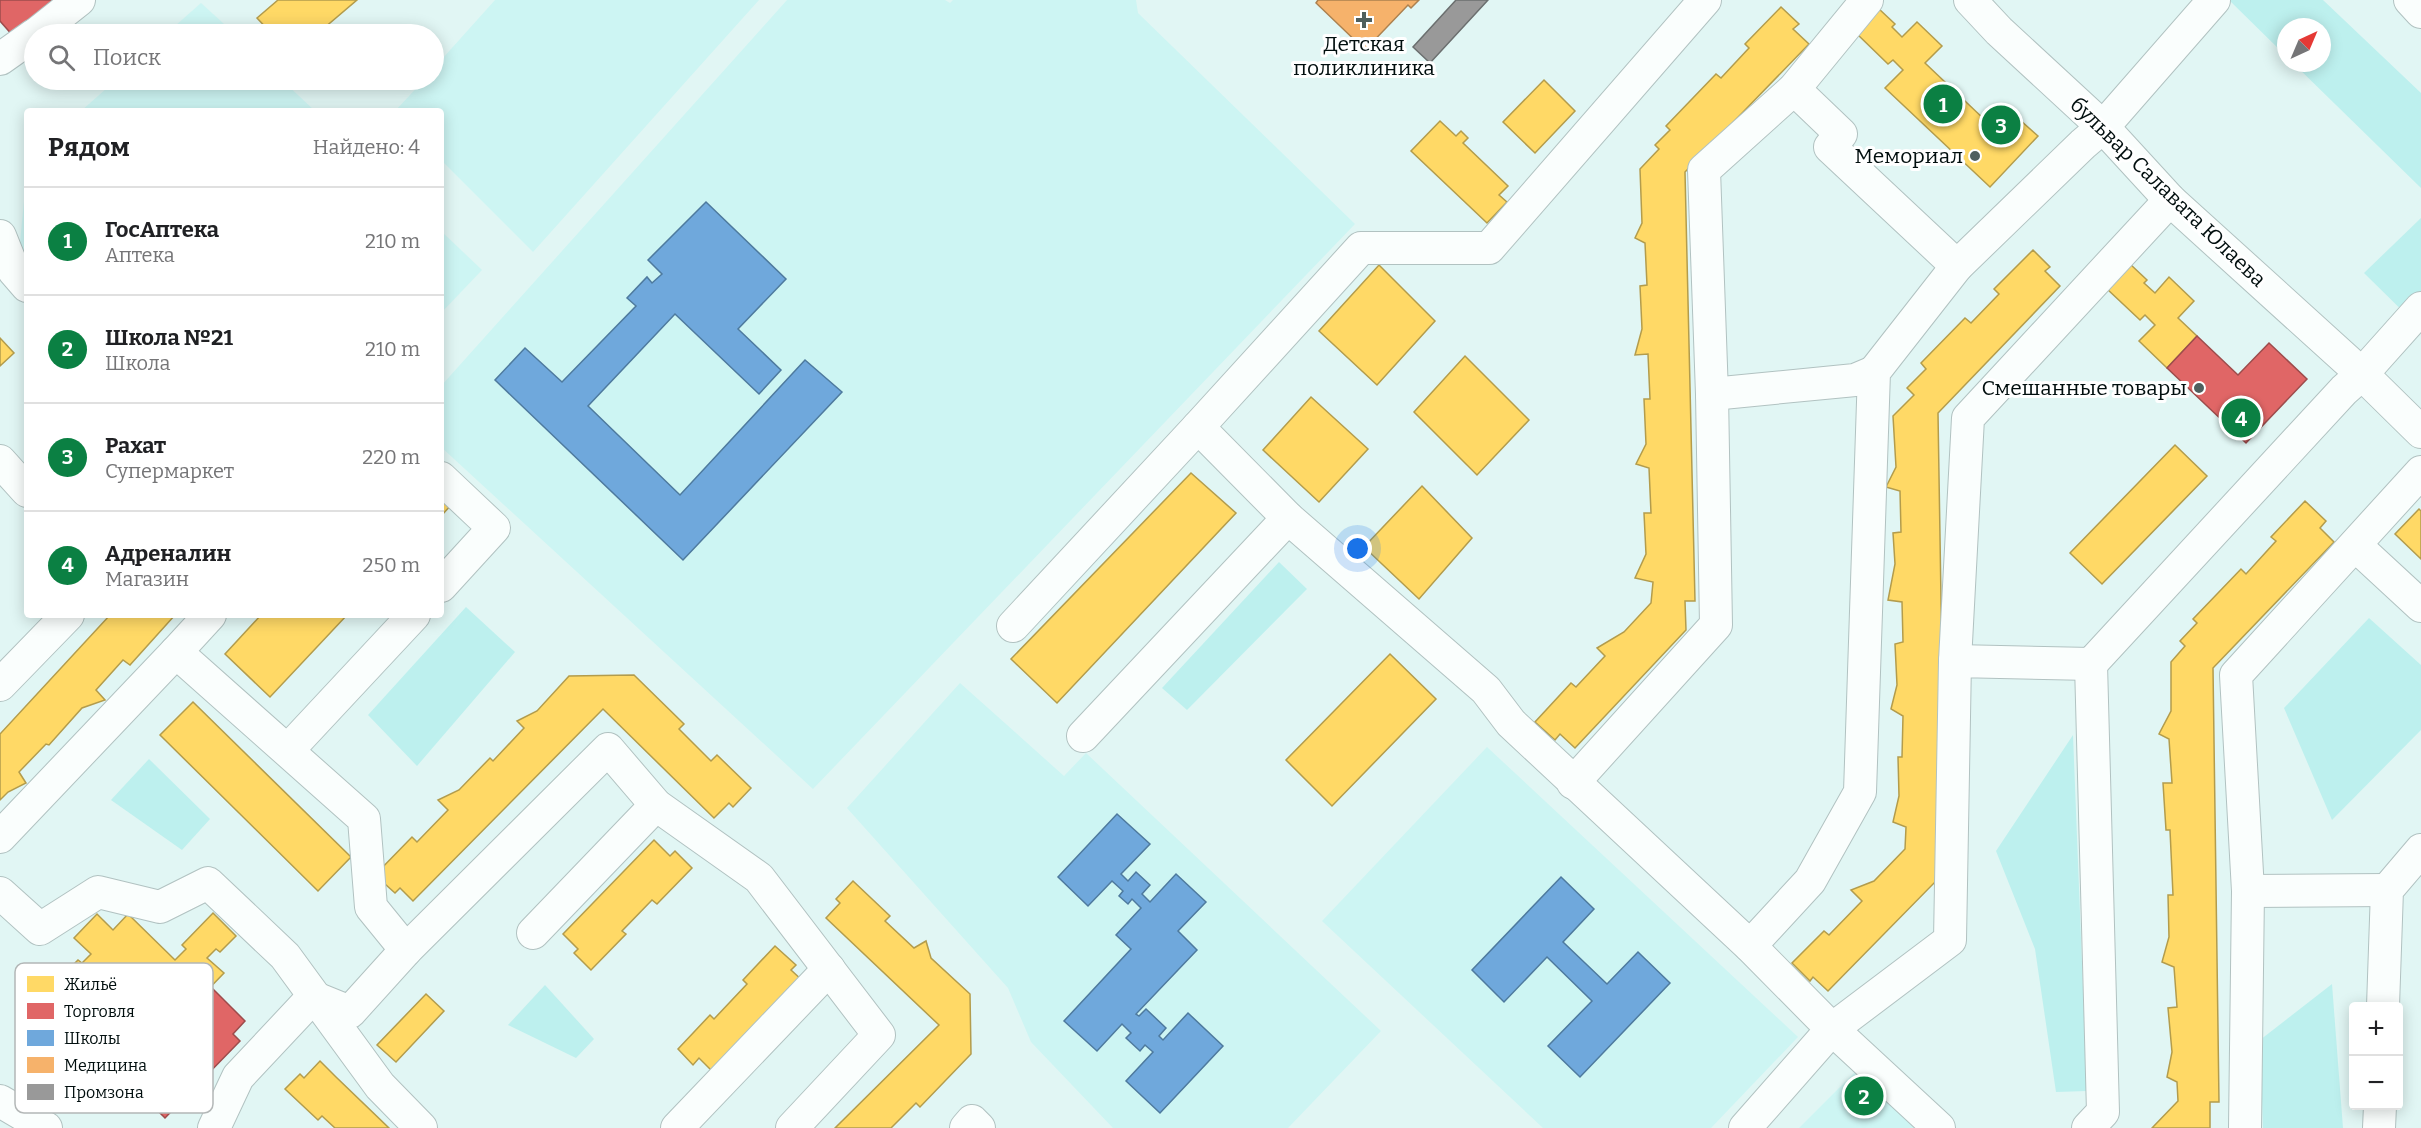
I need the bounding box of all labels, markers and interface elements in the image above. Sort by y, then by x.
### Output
marker: Детская поликлиника [1355,11,1373,29]
north arrow [2277,18,2331,72]
search box [24,24,444,90]
place label: Детская поликлиника [1293,31,1435,81]
icon: search [45,41,78,74]
text: Поиск [93,44,161,71]
pin: 1 [1924,82,1962,126]
street label: бульвар Салавата Юлаева [2065,92,2272,293]
pin: 3 [1982,102,2020,148]
text: Рядом [48,132,130,163]
text: Найдено: 4 [313,135,420,159]
place label: Мемориал [1854,143,1963,169]
marker: Мемориал [1968,149,1982,163]
text: ГосАптека [105,216,219,243]
text: 1 [63,229,72,253]
text: 210 m [365,229,420,253]
text: Аптека [105,243,175,267]
text: Школа №21 [105,324,233,351]
text: 2 [62,337,73,361]
text: 210 m [365,337,420,361]
text: Школа [105,351,171,375]
place label: Смешанные товары [1981,375,2187,401]
marker: Смешанные товары [2192,381,2206,395]
pin: 4 [2222,396,2260,440]
text: Рахат [105,432,166,459]
text: 3 [62,445,73,469]
text: 220 m [362,445,420,469]
text: Супермаркет [105,459,234,483]
your location [1343,534,1372,563]
text: Адреналин [105,540,231,567]
text: 4 [61,553,74,577]
text: 250 m [363,553,420,577]
text: Магазин [105,567,189,591]
legend [15,963,213,1113]
text: Жильё [64,975,117,994]
text: Торговля [64,1002,135,1021]
map controls [2349,1002,2403,1110]
button: + [2349,1002,2403,1056]
text: Школы [64,1029,121,1048]
text: Медицина [64,1056,147,1075]
button: − [2349,1056,2403,1110]
pin: 2 [1844,1074,1884,1118]
text: Промзона [64,1083,144,1102]

